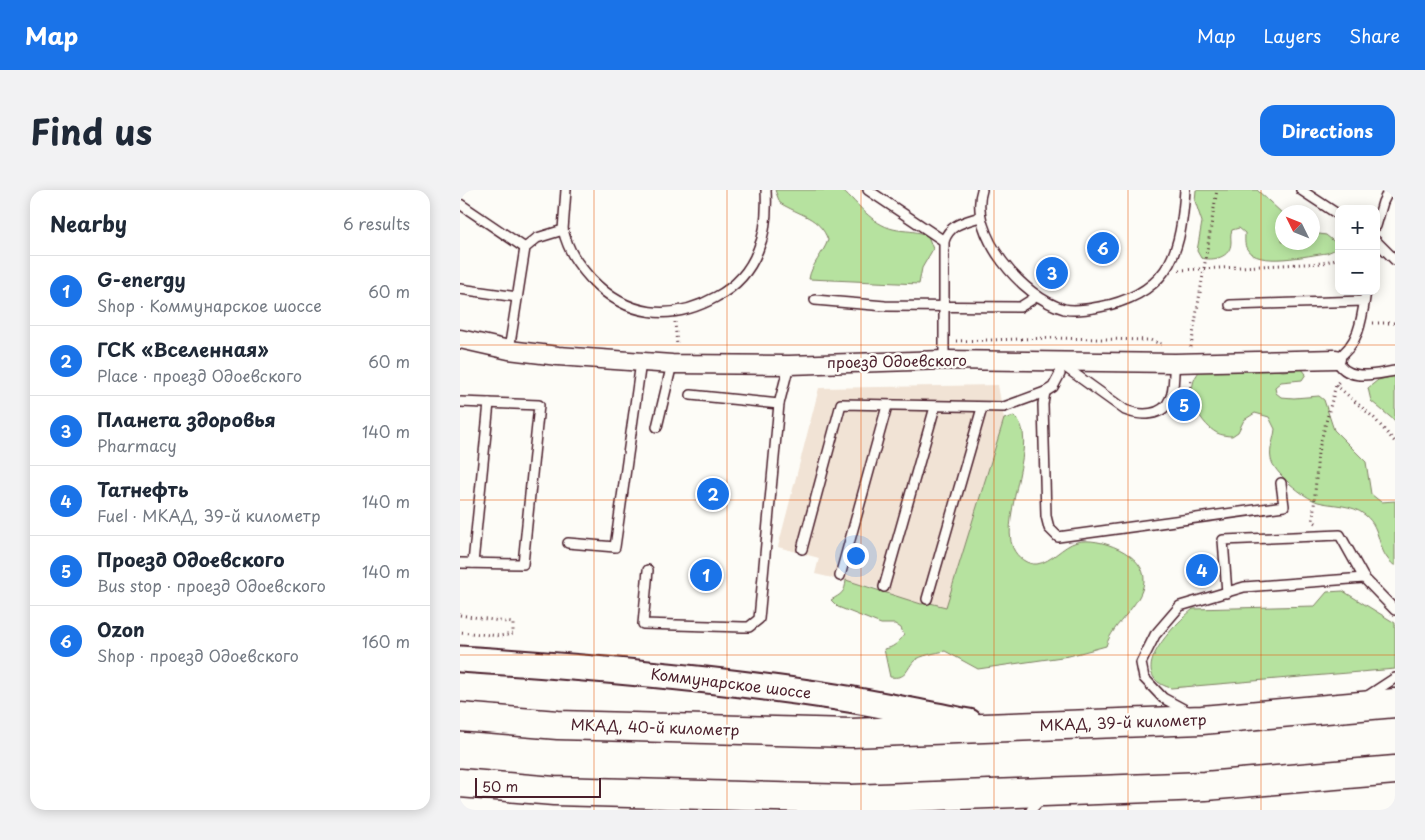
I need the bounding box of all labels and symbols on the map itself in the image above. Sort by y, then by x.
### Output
north arrow [1275,205,1320,250]
pin: 6 [1087,229,1119,267]
pin: 3 [1036,254,1068,292]
street label: проезд Одоевского [827,348,967,373]
pin: 5 [1168,386,1200,424]
pin: 2 [697,475,729,513]
your location [843,543,869,569]
pin: 4 [1186,551,1218,589]
pin: 1 [690,556,722,594]
street label: Коммунарское шоссе [650,661,813,704]
street label: МКАД, 39-й километр [1039,707,1207,736]
street label: МКАД, 40-й километр [570,712,740,741]
scale bar [475,775,601,798]

